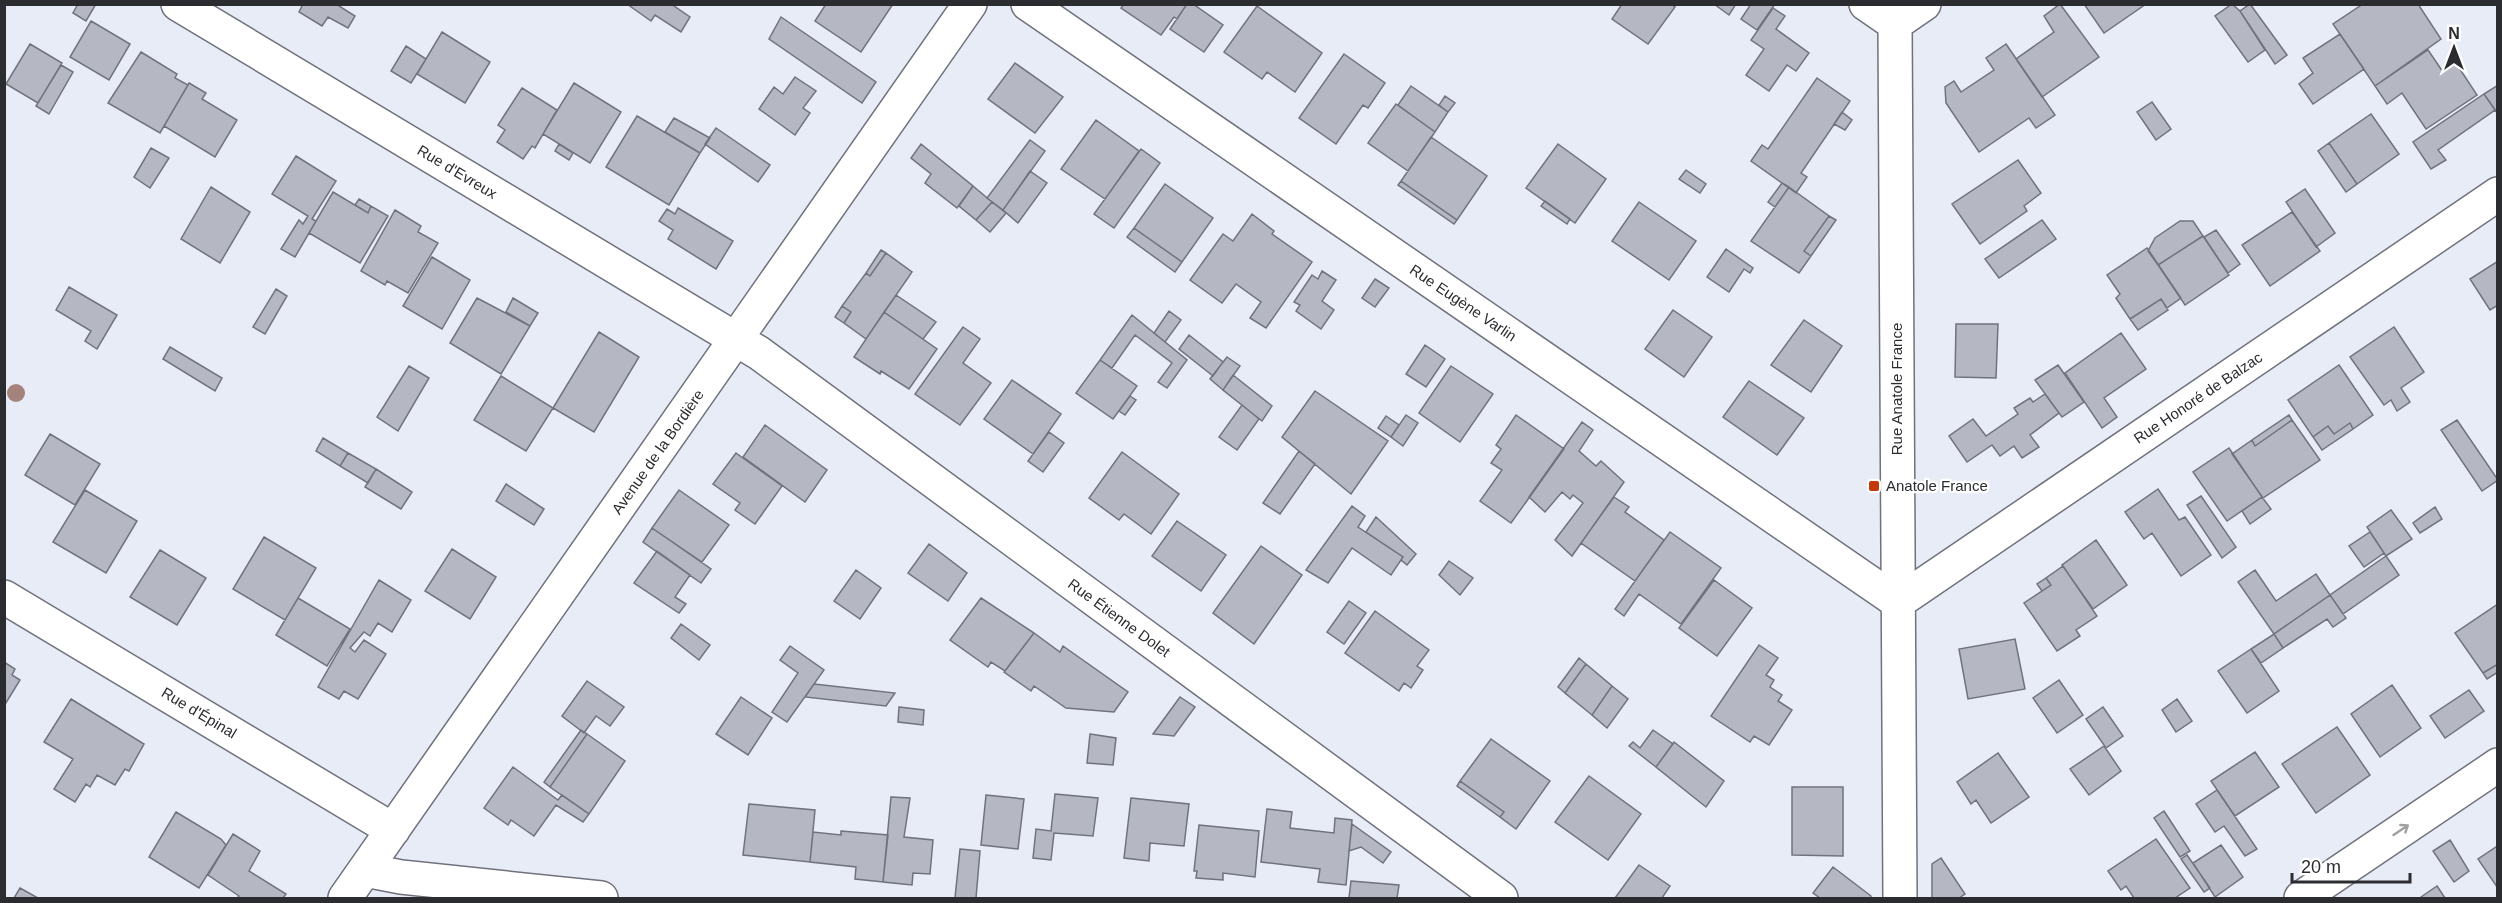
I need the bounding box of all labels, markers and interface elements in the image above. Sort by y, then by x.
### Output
north arrow [2424,18,2484,78]
text: N [2448,25,2460,42]
street label: Rue d'Evreux [414,141,500,202]
street label: Rue Eugène Varlin [1407,261,1520,345]
street label: Rue Anatole France [1888,323,1905,455]
street label: Rue Honoré de Balzac [2130,348,2265,447]
street label: Avenue de la Bordière [608,386,707,517]
place label: Anatole France [1886,477,1988,494]
marker: Anatole France [1867,479,1881,493]
street label: Rue Étienne Dolet [1065,575,1174,661]
street label: Rue d'Épinal [159,684,240,742]
one-way arrow [2393,824,2410,837]
scale bar [2292,846,2410,884]
text: 20 m [2301,857,2341,877]

